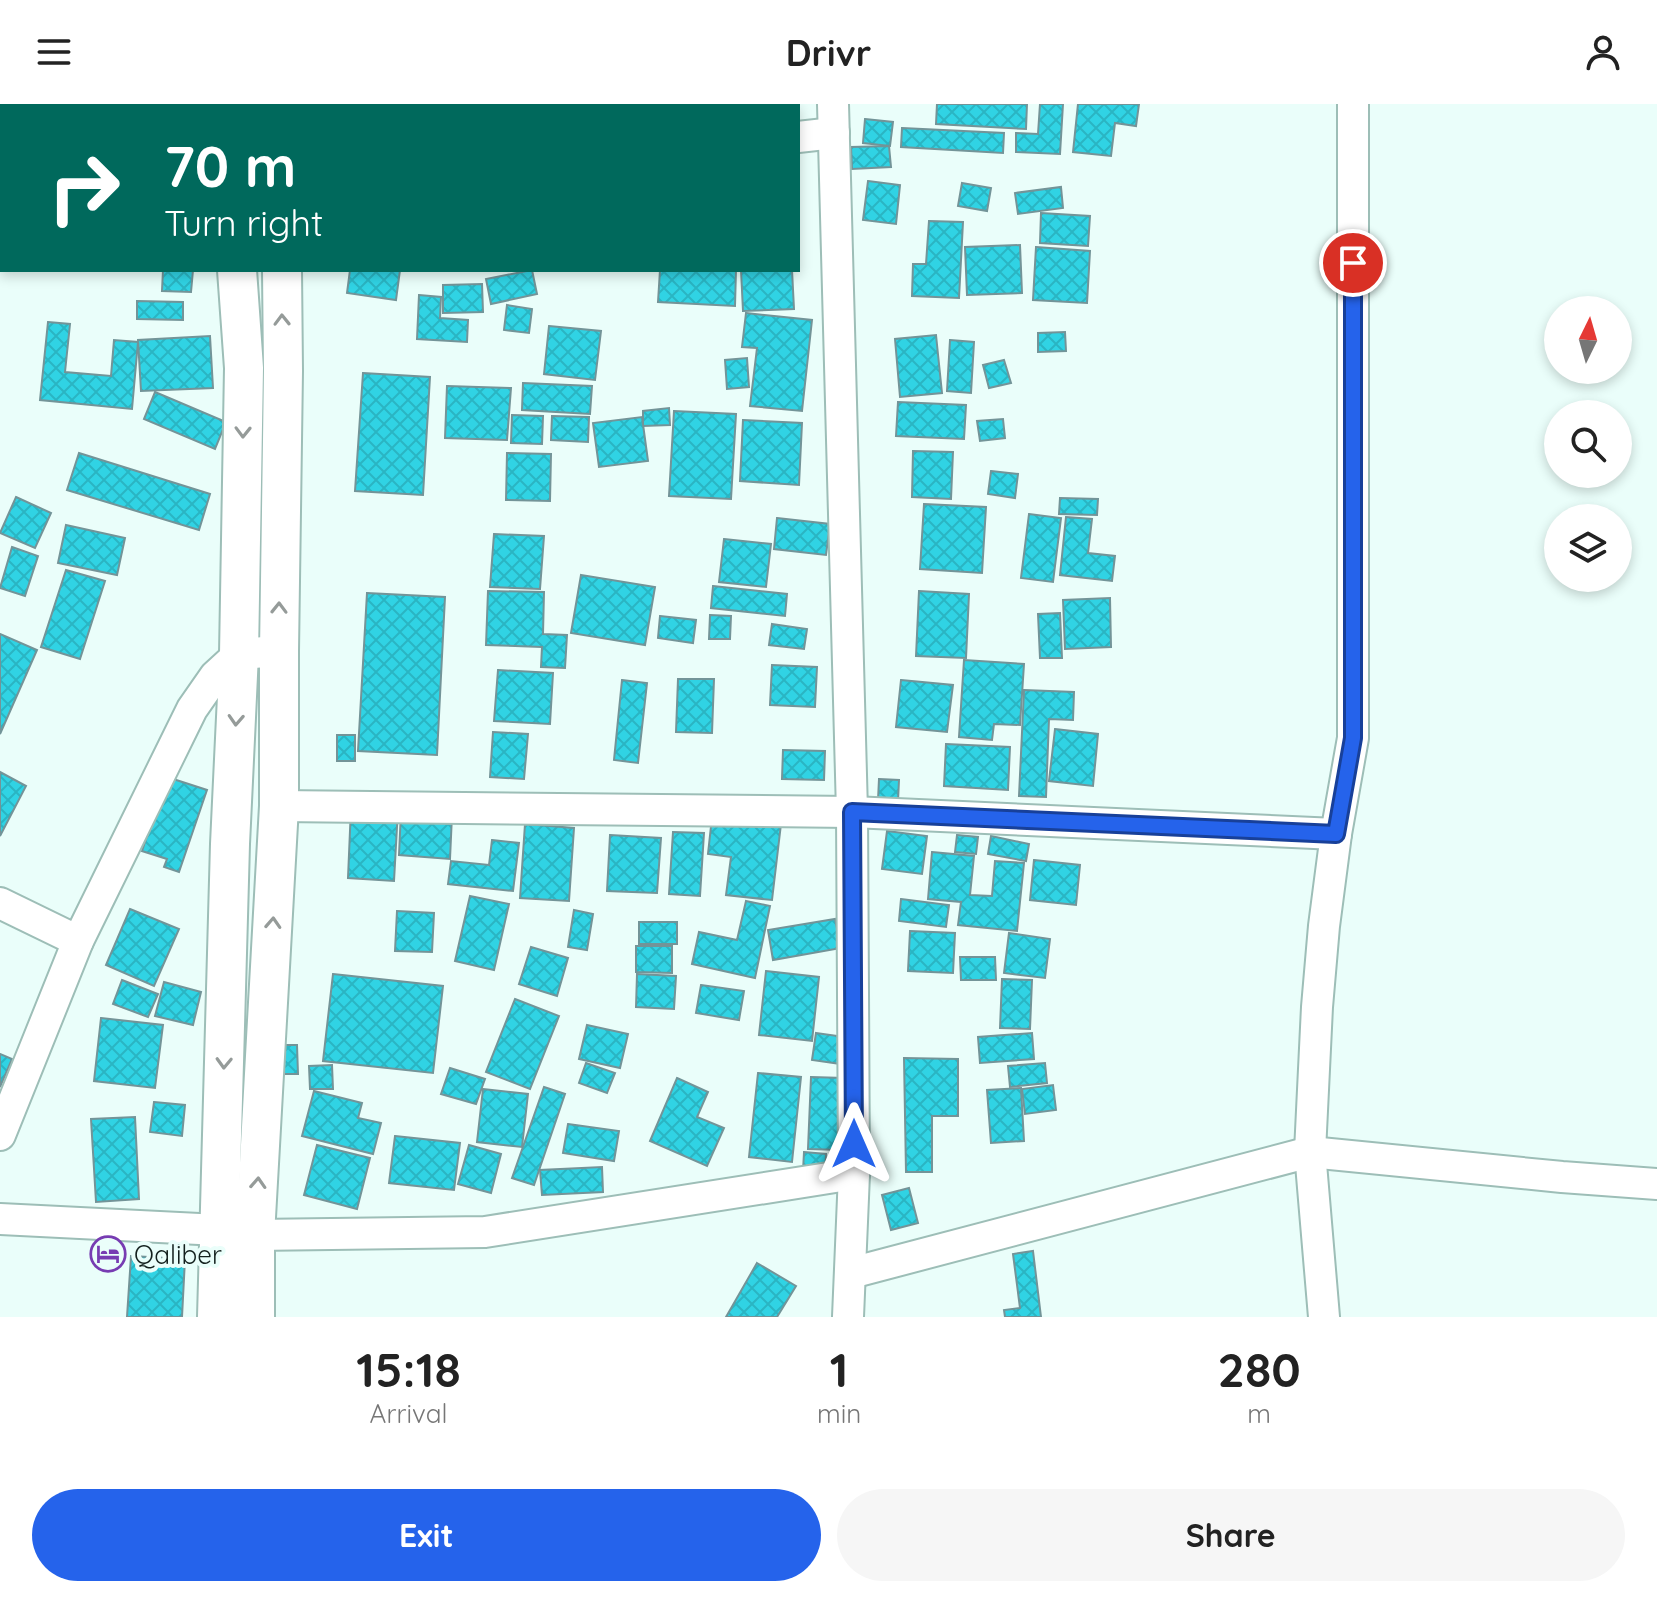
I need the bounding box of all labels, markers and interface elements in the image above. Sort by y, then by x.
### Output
icon: menu [32,30,76,74]
text: Drivr [786,30,871,75]
icon: person [1581,30,1625,74]
text: 70 m [164,131,296,201]
icon: right [32,136,136,240]
text: Turn right [164,200,323,245]
pin [1319,229,1387,297]
icon: arrive [1331,241,1375,285]
north arrow [1544,296,1632,384]
map controls [1544,296,1632,592]
one-way arrow [273,313,291,326]
button: search [1544,400,1632,488]
one-way arrow [234,426,252,439]
button: layers [1544,504,1632,592]
one-way arrow [271,601,288,614]
one-way arrow [228,714,245,727]
one-way arrow [264,916,281,929]
one-way arrow [215,1057,232,1070]
position arrow [812,1102,896,1186]
one-way arrow [249,1176,266,1189]
hotel icon: Qaliber [89,1235,127,1273]
place label: Qaliber [134,1238,222,1271]
text: 15:18 [356,1339,461,1399]
text: 1 [830,1339,849,1399]
text: 280 [1218,1339,1301,1399]
text: Arrival [370,1397,447,1430]
text: min [817,1397,861,1430]
text: m [1247,1397,1271,1430]
button: Exit [32,1489,821,1581]
button: Share [837,1489,1625,1581]

